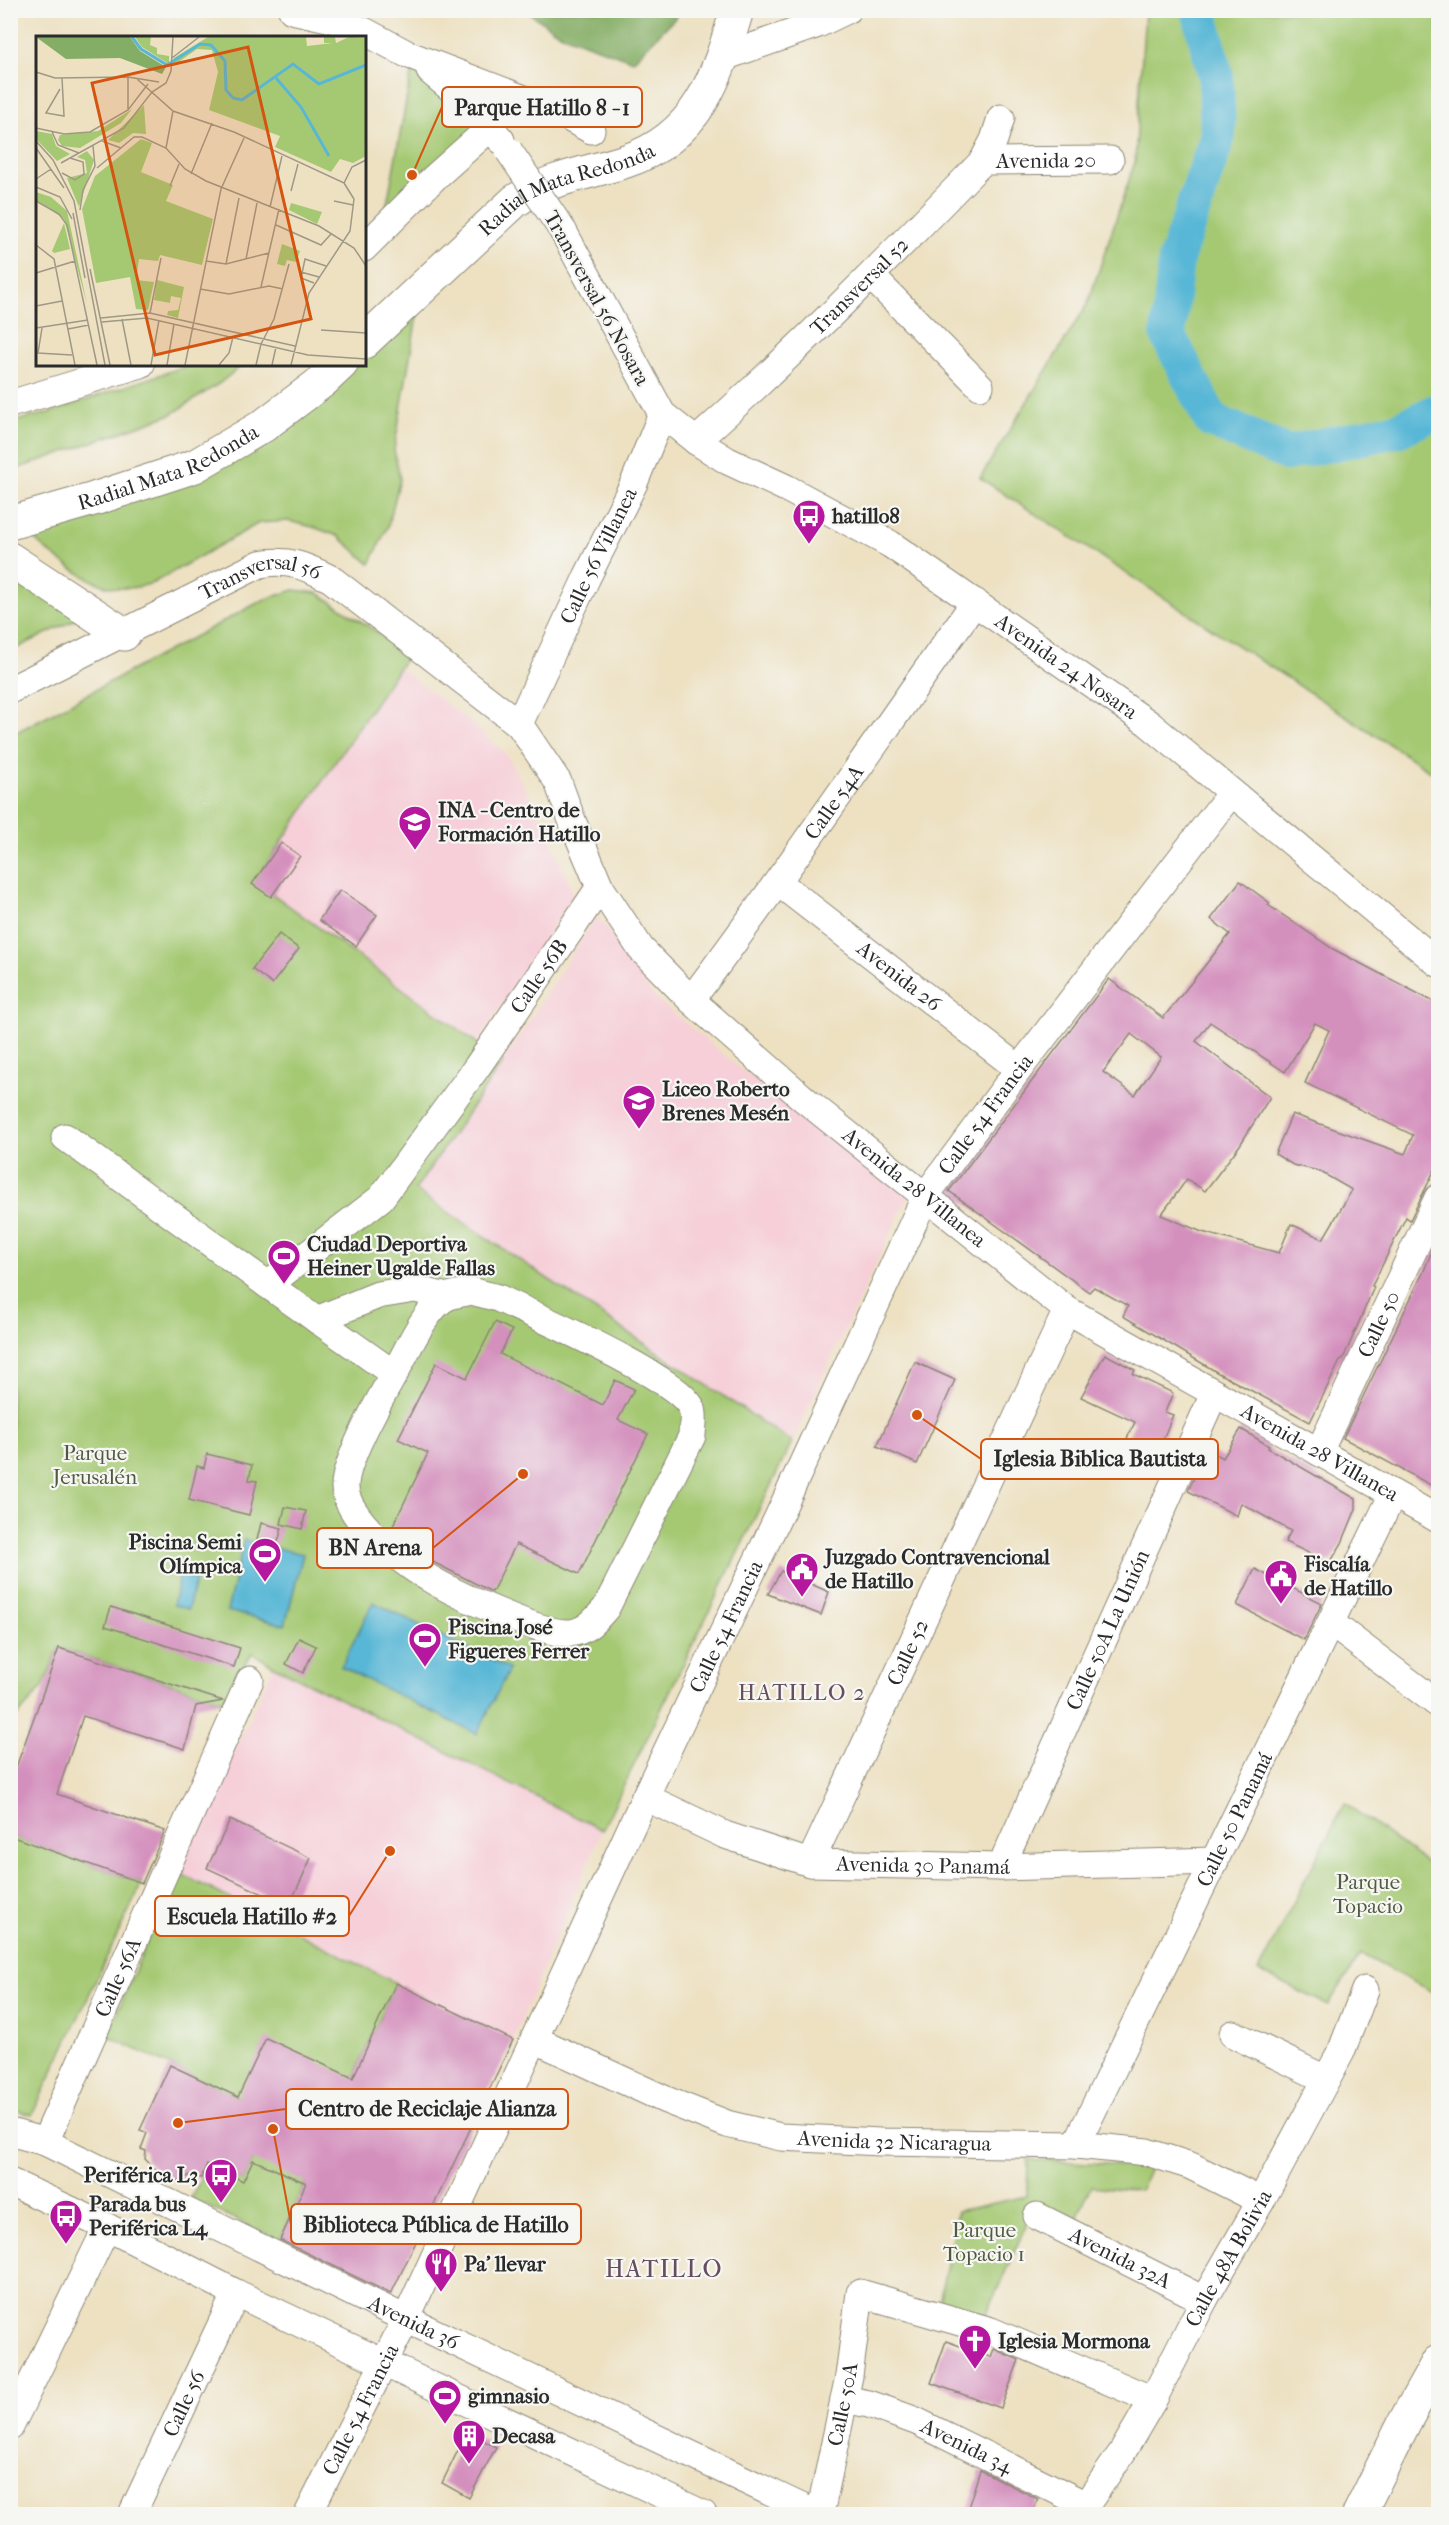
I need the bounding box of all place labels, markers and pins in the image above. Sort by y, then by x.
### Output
callout: Parque Hatillo 8 - 1 [442,87,642,127]
bus stop icon: hatillo8 [791,498,827,545]
place label: hatillo8 [831,504,900,528]
place label: INA - Centro de Formación Hatillo [437,798,601,846]
school or university icon: INA - Centro de Formación Hatillo [397,804,433,851]
place label: Liceo Roberto Brenes Mesén [662,1077,790,1125]
school or university icon: Liceo Roberto Brenes Mesén [621,1083,657,1130]
place label: Ciudad Deportiva Heiner Ugalde Fallas [307,1232,495,1280]
sports icon: Ciudad Deportiva Heiner Ugalde Fallas [266,1238,302,1285]
callout: Iglesia Biblica Bautista [981,1439,1218,1479]
callout: BN Arena [317,1528,433,1568]
place label: Piscina Semi Olímpica [129,1530,243,1578]
sports icon: Piscina Semi Olímpica [247,1536,283,1583]
place label: Juzgado Contravencional de Hatillo [823,1545,1050,1593]
public building icon: Juzgado Contravencional de Hatillo [784,1551,820,1598]
place label: Fiscalía de Hatillo [1303,1552,1393,1600]
public building icon: Fiscalía de Hatillo [1263,1558,1299,1605]
place label: Piscina José Figueres Ferrer [447,1615,590,1663]
sports icon: Piscina José Figueres Ferrer [407,1621,443,1668]
callout: Escuela Hatillo #2 [155,1896,349,1936]
callout: Centro de Reciclaje Alianza [286,2089,568,2129]
bus stop icon: Periférica L3 [203,2157,239,2204]
place label: Periférica L3 [84,2163,198,2187]
place label: Parada bus Periférica L4 [89,2192,209,2241]
bus stop icon: Parada bus Periférica L4 [48,2198,84,2245]
callout: Biblioteca Pública de Hatillo [291,2204,581,2244]
restaurant icon: Pa' llevar [423,2246,459,2293]
place label: Pa' llevar [464,2252,547,2276]
church icon: Iglesia Mormona [957,2323,993,2370]
place label: Iglesia Mormona [998,2329,1151,2353]
sports icon: gimnasio [427,2378,463,2425]
place label: gimnasio [468,2384,550,2408]
building icon: Decasa [451,2418,487,2465]
place label: Decasa [492,2424,556,2448]

